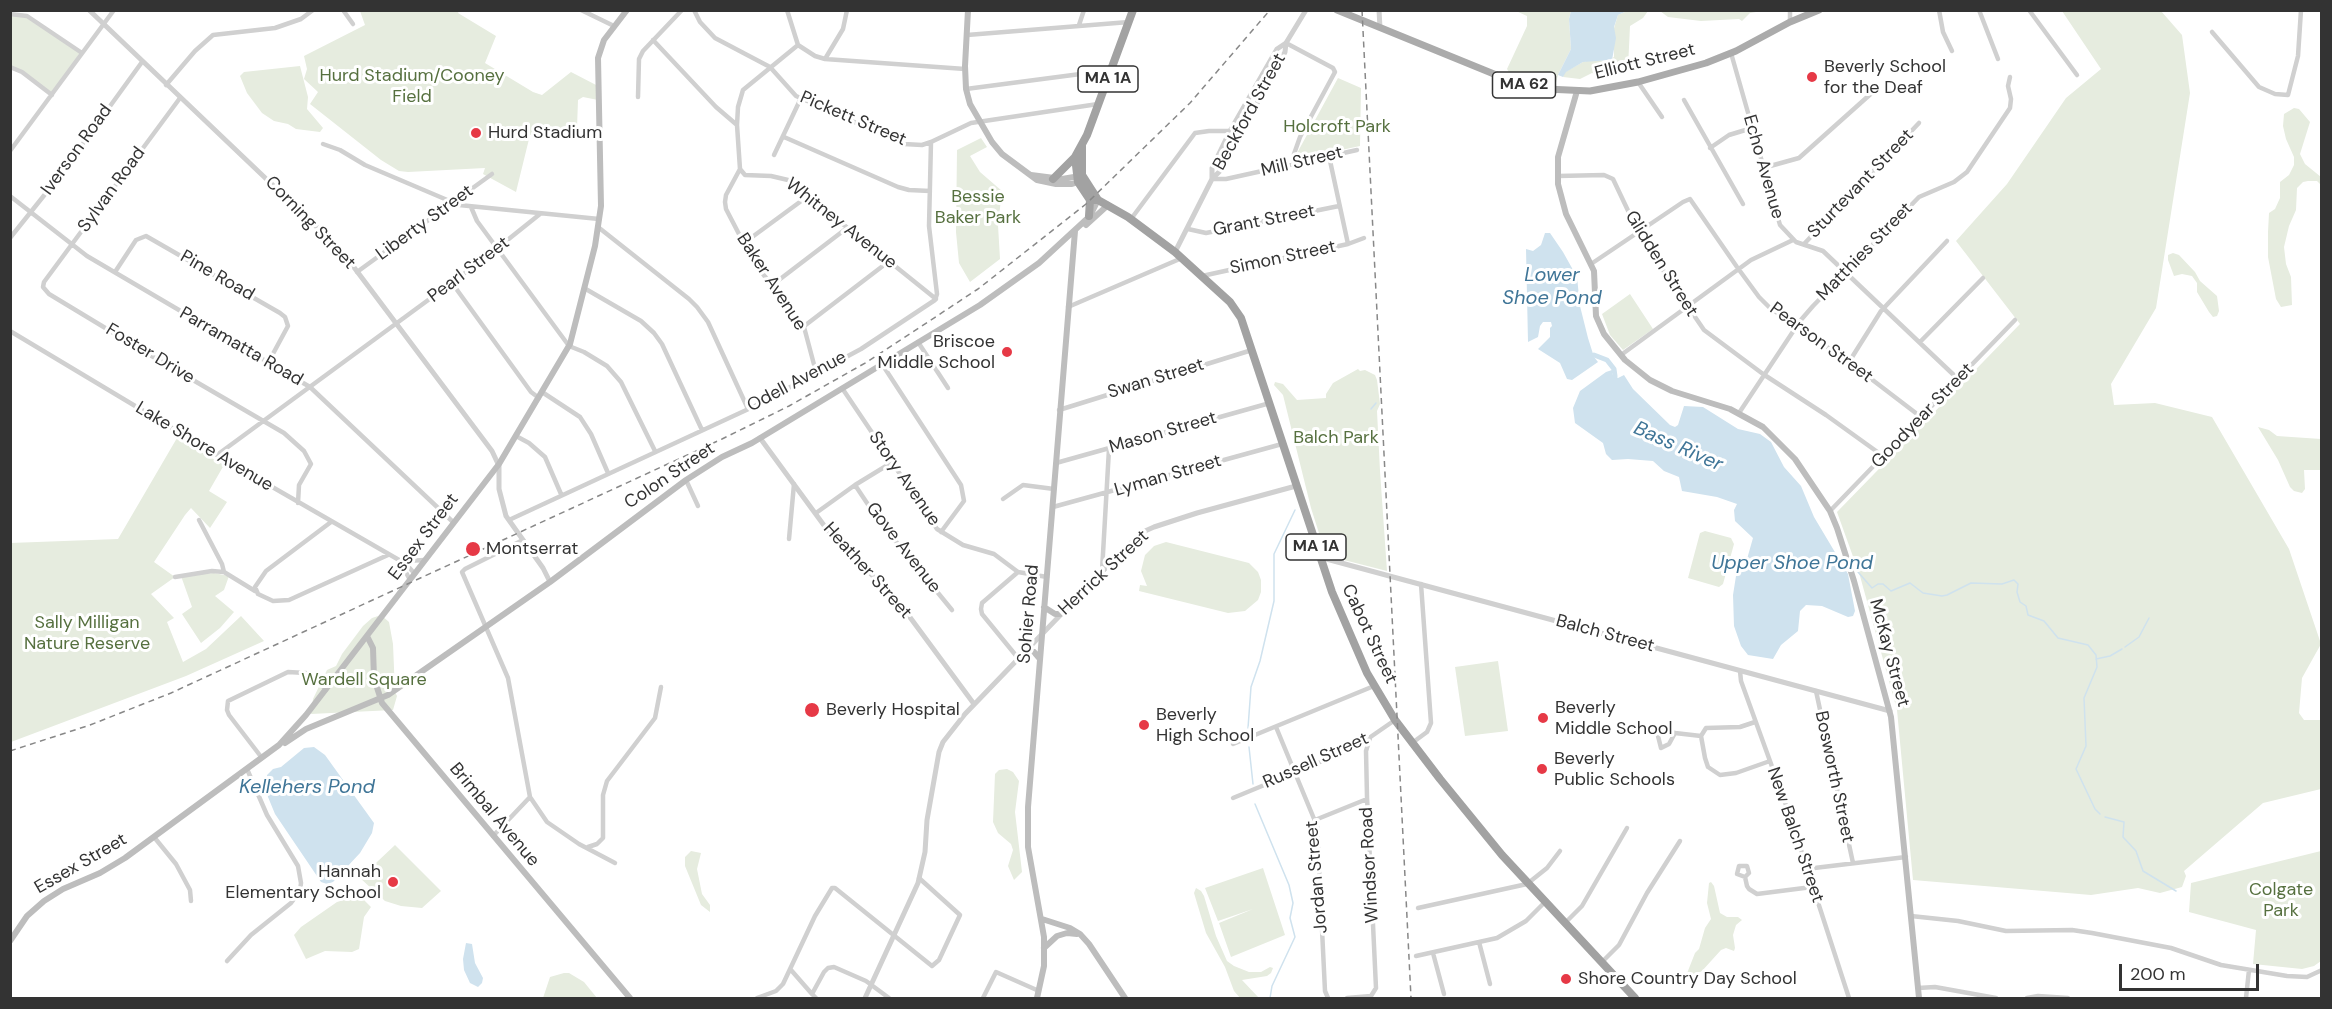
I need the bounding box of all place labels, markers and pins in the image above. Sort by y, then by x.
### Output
place label: Beverly School for the Deaf [1824,56,1946,98]
marker: Beverly School for the Deaf [1805,70,1819,84]
place label: Hurd Stadium [488,122,602,144]
marker: Hurd Stadium [469,126,483,140]
place label: Briscoe Middle School [877,331,995,374]
marker: Briscoe Middle School [1000,345,1014,359]
place label: Montserrat [486,538,578,560]
marker: Montserrat [464,540,482,558]
place label: Beverly Middle School [1555,697,1673,740]
place label: Beverly Hospital [826,699,960,721]
marker: Beverly Hospital [803,701,821,719]
place label: Beverly High School [1156,704,1254,746]
marker: Beverly Middle School [1536,711,1550,725]
marker: Beverly High School [1137,718,1151,732]
place label: Beverly Public Schools [1554,748,1675,790]
marker: Beverly Public Schools [1535,762,1549,776]
place label: Hannah Elementary School [225,861,381,904]
marker: Hannah Elementary School [386,875,400,889]
place label: Shore Country Day School [1578,968,1797,990]
marker: Shore Country Day School [1559,972,1573,986]

